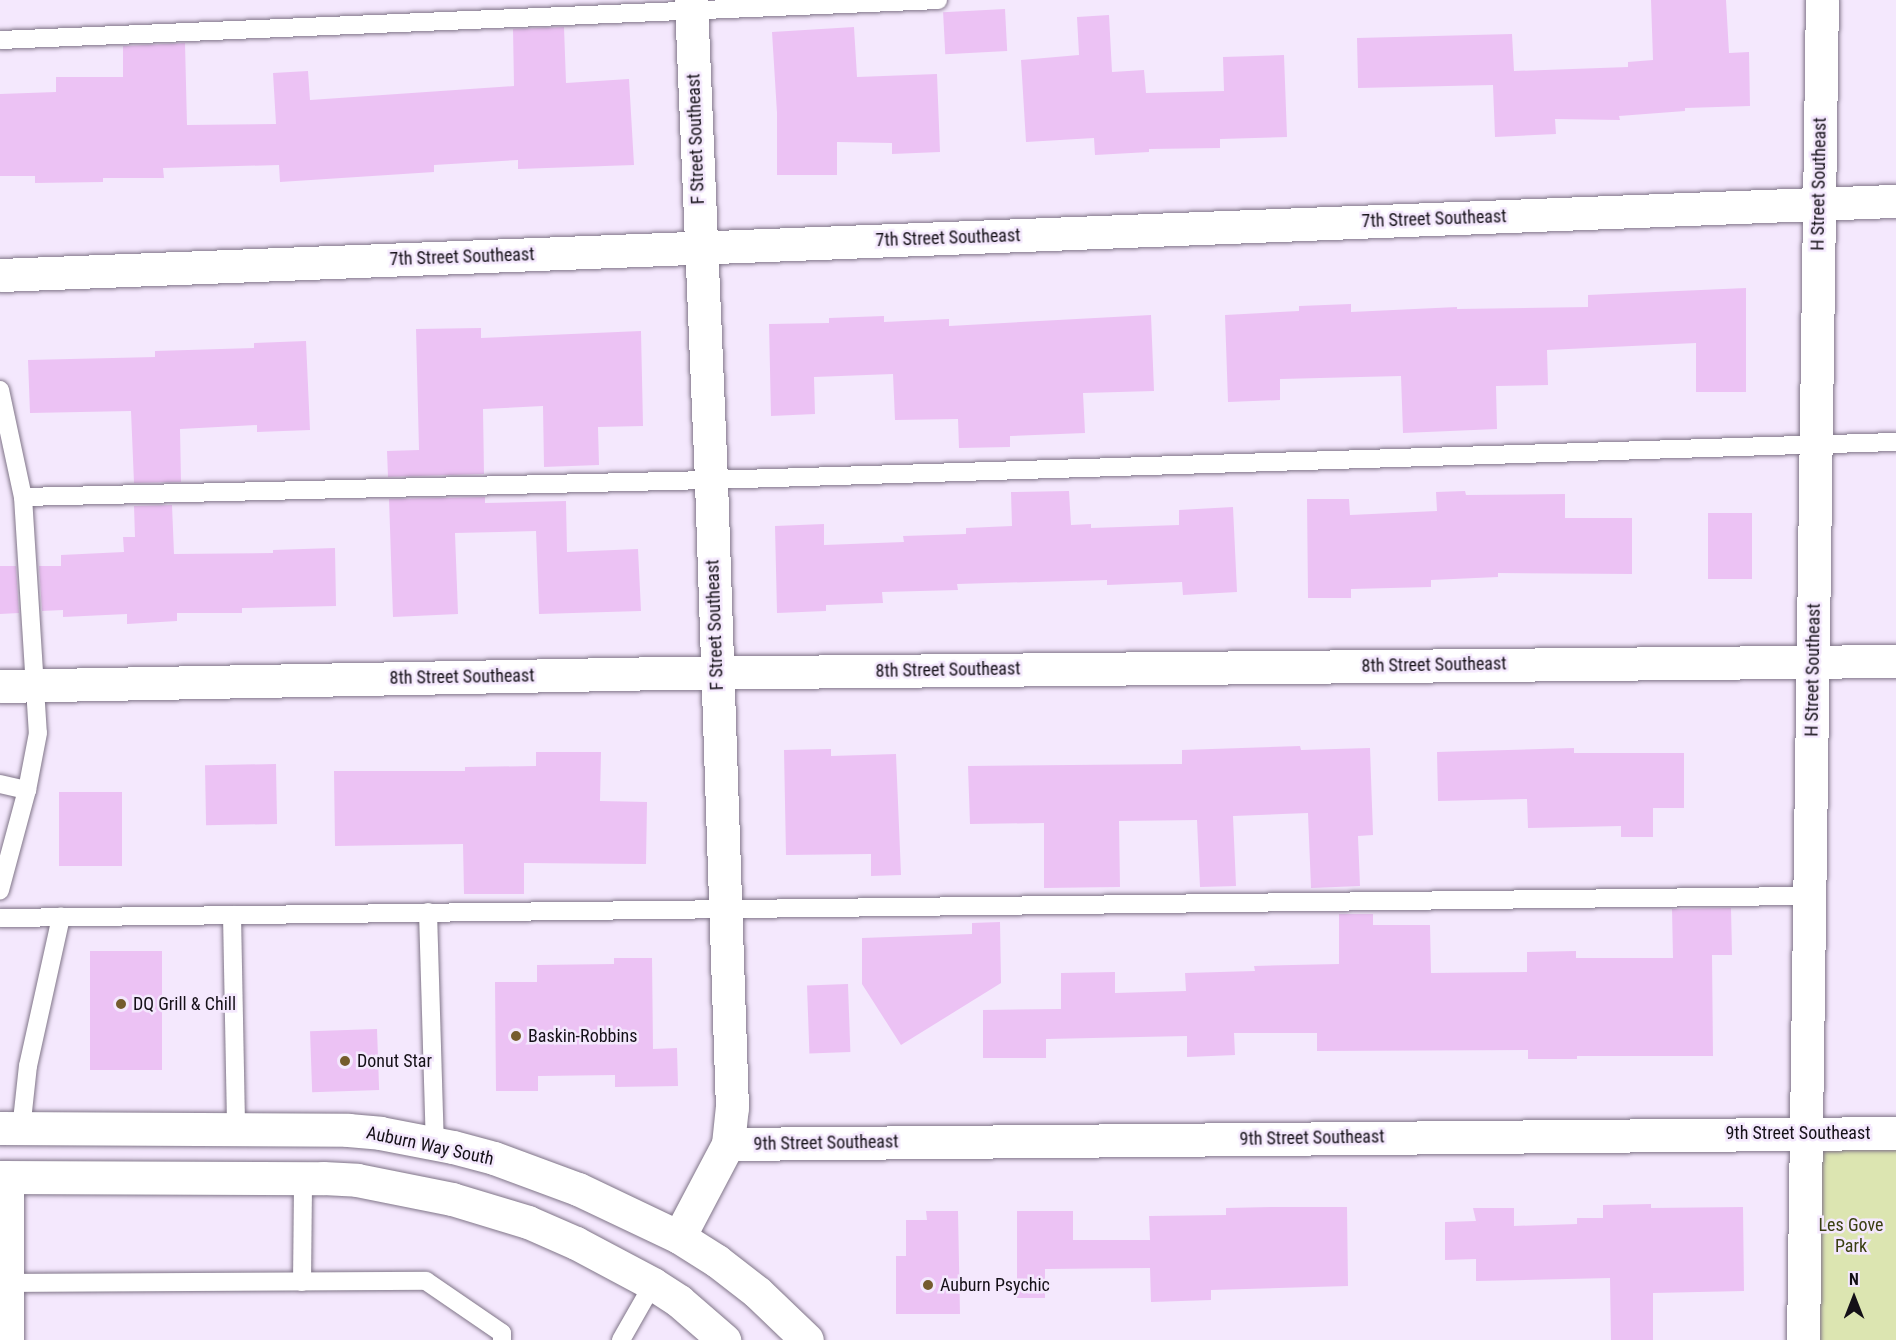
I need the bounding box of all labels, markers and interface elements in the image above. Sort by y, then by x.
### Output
street label: F Street Southeast [683,73,709,205]
street label: H Street Southeast [1807,117,1831,251]
street label: 7th Street Southeast [1361,206,1507,232]
street label: 7th Street Southeast [875,225,1021,251]
street label: 7th Street Southeast [389,244,535,270]
street label: F Street Southeast [702,559,728,691]
street label: H Street Southeast [1801,603,1825,737]
street label: 8th Street Southeast [1361,653,1507,677]
street label: 8th Street Southeast [875,658,1021,682]
street label: 8th Street Southeast [389,665,535,689]
place label: DQ Grill & Chill [133,993,236,1015]
marker: DQ Grill & Chill [114,997,128,1011]
place label: Baskin-Robbins [528,1025,637,1047]
marker: Baskin-Robbins [509,1029,523,1043]
place label: Donut Star [357,1050,432,1072]
marker: Donut Star [338,1054,352,1068]
street label: Auburn Way South [364,1122,496,1170]
street label: 9th Street Southeast [1725,1122,1871,1144]
street label: 9th Street Southeast [1239,1126,1385,1150]
street label: 9th Street Southeast [753,1131,899,1155]
park label: Les Gove Park [1819,1215,1883,1258]
north arrow [1824,1268,1884,1328]
text: N [1849,1270,1859,1289]
place label: Auburn Psychic [940,1274,1050,1296]
marker: Auburn Psychic [921,1278,935,1292]

